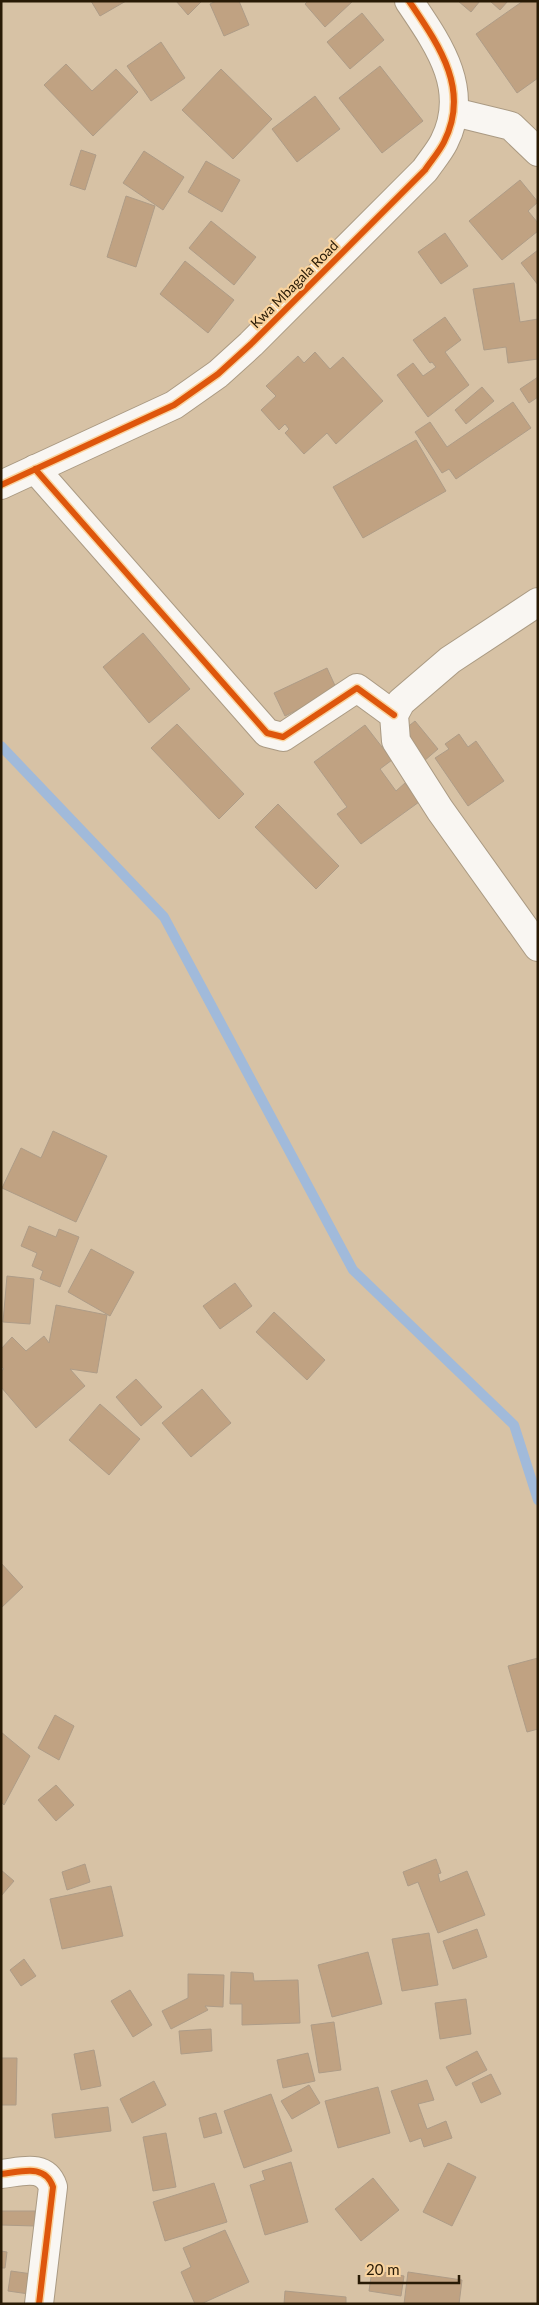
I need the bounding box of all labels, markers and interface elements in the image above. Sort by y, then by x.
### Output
street label: Kwa Mbagala Road [247,237,341,331]
scale bar [359,2252,459,2284]
text: 20 m [366,2260,400,2278]

